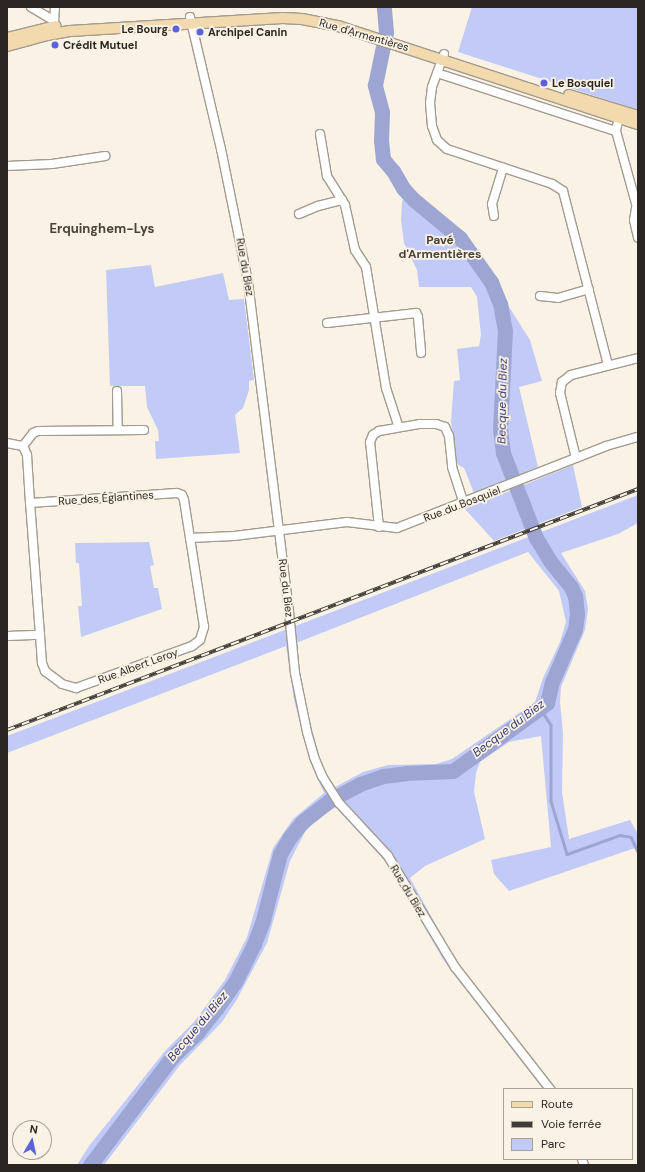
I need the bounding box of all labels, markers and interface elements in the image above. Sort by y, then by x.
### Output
street label: Rue d'Armentières [318,16,410,54]
place label: Le Bourg [121,22,168,36]
marker: Le Bourg [171,24,181,34]
place label: Archipel Canin [208,25,287,39]
marker: Archipel Canin [195,27,205,37]
place label: Crédit Mutuel [63,38,137,52]
marker: Crédit Mutuel [50,40,60,50]
place label: Le Bosquiel [552,76,613,90]
marker: Le Bosquiel [539,78,549,88]
district label: Erquinghem-Lys [49,221,155,237]
district label: Pavé d'Armentières [399,234,481,262]
street label: Rue du Biez [233,237,257,297]
water label: Becque du Biez [495,358,511,444]
street label: Rue du Bosquiel [422,483,502,525]
street label: Rue des Églantines [58,488,154,508]
street label: Rue du Biez [276,558,296,618]
street label: Rue Albert Leroy [96,645,180,687]
water label: Becque du Biez [470,697,548,761]
street label: Rue du Biez [387,862,429,920]
water label: Becque du Biez [165,989,231,1065]
legend [503,1088,633,1160]
text: Route [541,1096,573,1112]
text: Voie ferrée [541,1116,601,1132]
north arrow [12,1120,52,1160]
text: N [29,1122,39,1137]
text: Parc [541,1136,565,1152]

